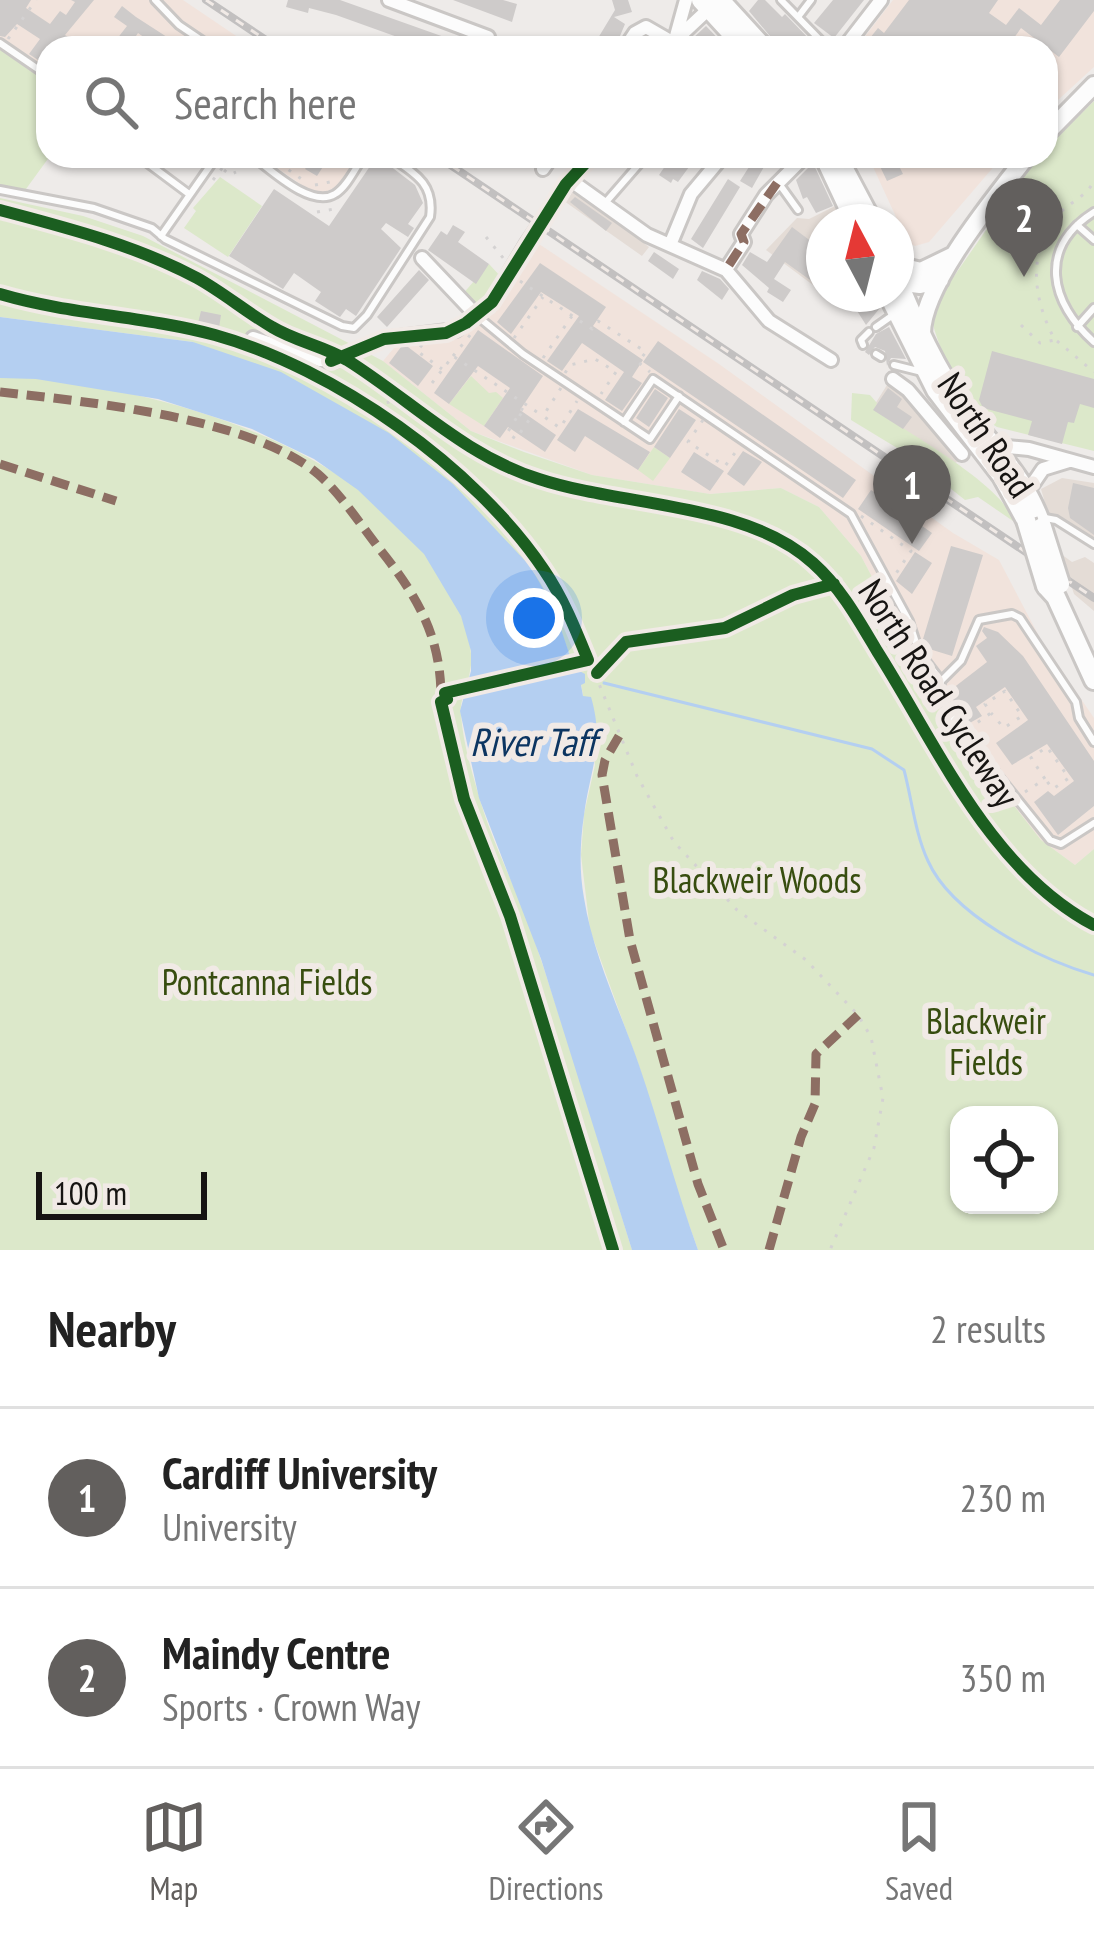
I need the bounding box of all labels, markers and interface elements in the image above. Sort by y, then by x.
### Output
search box [36,36,1058,168]
icon: search [78,69,144,135]
text: Search here [174,73,357,131]
pin: 2 [985,178,1063,277]
north arrow [806,204,914,312]
street label: North Road [928,363,1045,506]
pin: 1 [873,445,951,544]
street label: North Road Cycleway [848,570,1031,816]
your location [504,588,564,648]
water label: River Taff [470,716,604,767]
park label: Blackweir Woods [653,856,861,903]
park label: Pontcanna Fields [162,958,372,1005]
park label: Blackweir Fields [926,997,1046,1085]
map controls [950,1106,1058,1214]
button: locate [950,1106,1058,1214]
scale bar [36,1166,207,1219]
text: 100 m [54,1171,127,1214]
text: Nearby [48,1295,176,1361]
text: 2 results [930,1303,1046,1354]
text: Cardiff University [162,1443,437,1501]
text: 1 [78,1472,96,1523]
text: 230 m [960,1472,1046,1523]
text: University [162,1501,297,1552]
text: Maindy Centre [162,1623,390,1681]
text: 2 [78,1652,96,1703]
text: 350 m [960,1652,1046,1703]
text: Sports · Crown Way [162,1681,420,1732]
tab: Map [141,1794,207,1909]
tab: Directions [489,1794,603,1909]
tab: Saved [885,1794,953,1909]

